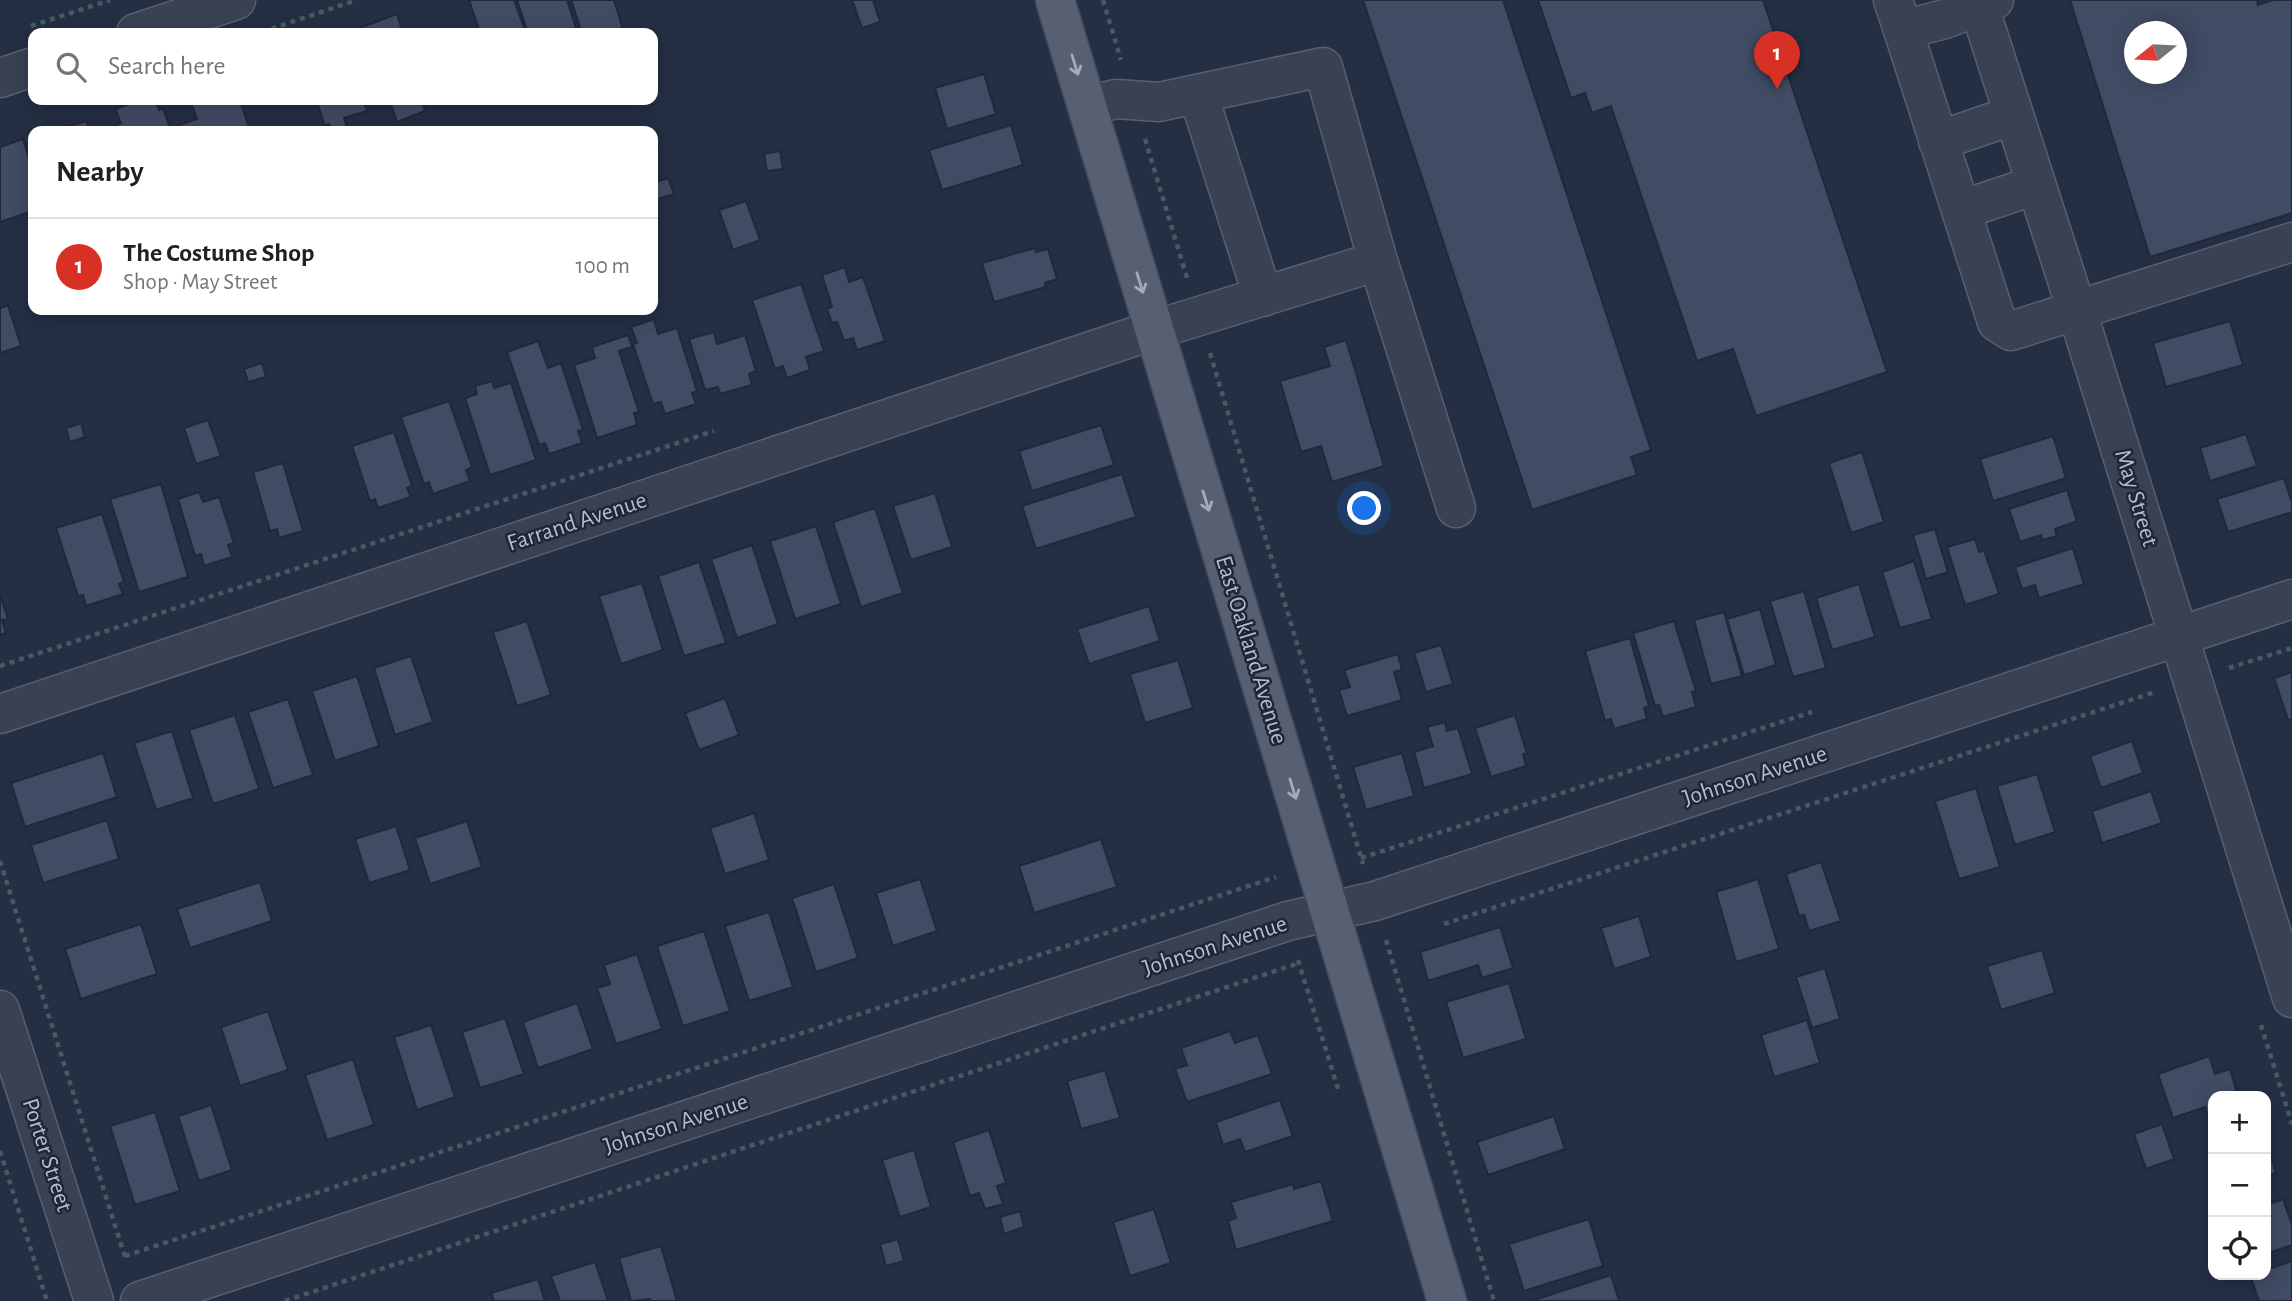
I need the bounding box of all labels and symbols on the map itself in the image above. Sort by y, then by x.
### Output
north arrow [2124,21,2187,84]
pin: 1 [1754,31,1800,89]
one-way arrow [1069,54,1082,76]
one-way arrow [1134,272,1147,294]
street label: May Street [2110,447,2162,550]
street label: Farrand Avenue [504,488,650,556]
one-way arrow [1200,490,1213,512]
your location [1347,491,1381,525]
street label: East Oakland Avenue [1211,553,1291,747]
street label: Johnson Avenue [1680,741,1830,811]
one-way arrow [1288,778,1301,800]
street label: Johnson Avenue [1140,911,1290,981]
street label: Johnson Avenue [601,1089,751,1159]
street label: Porter Street [17,1095,77,1215]

